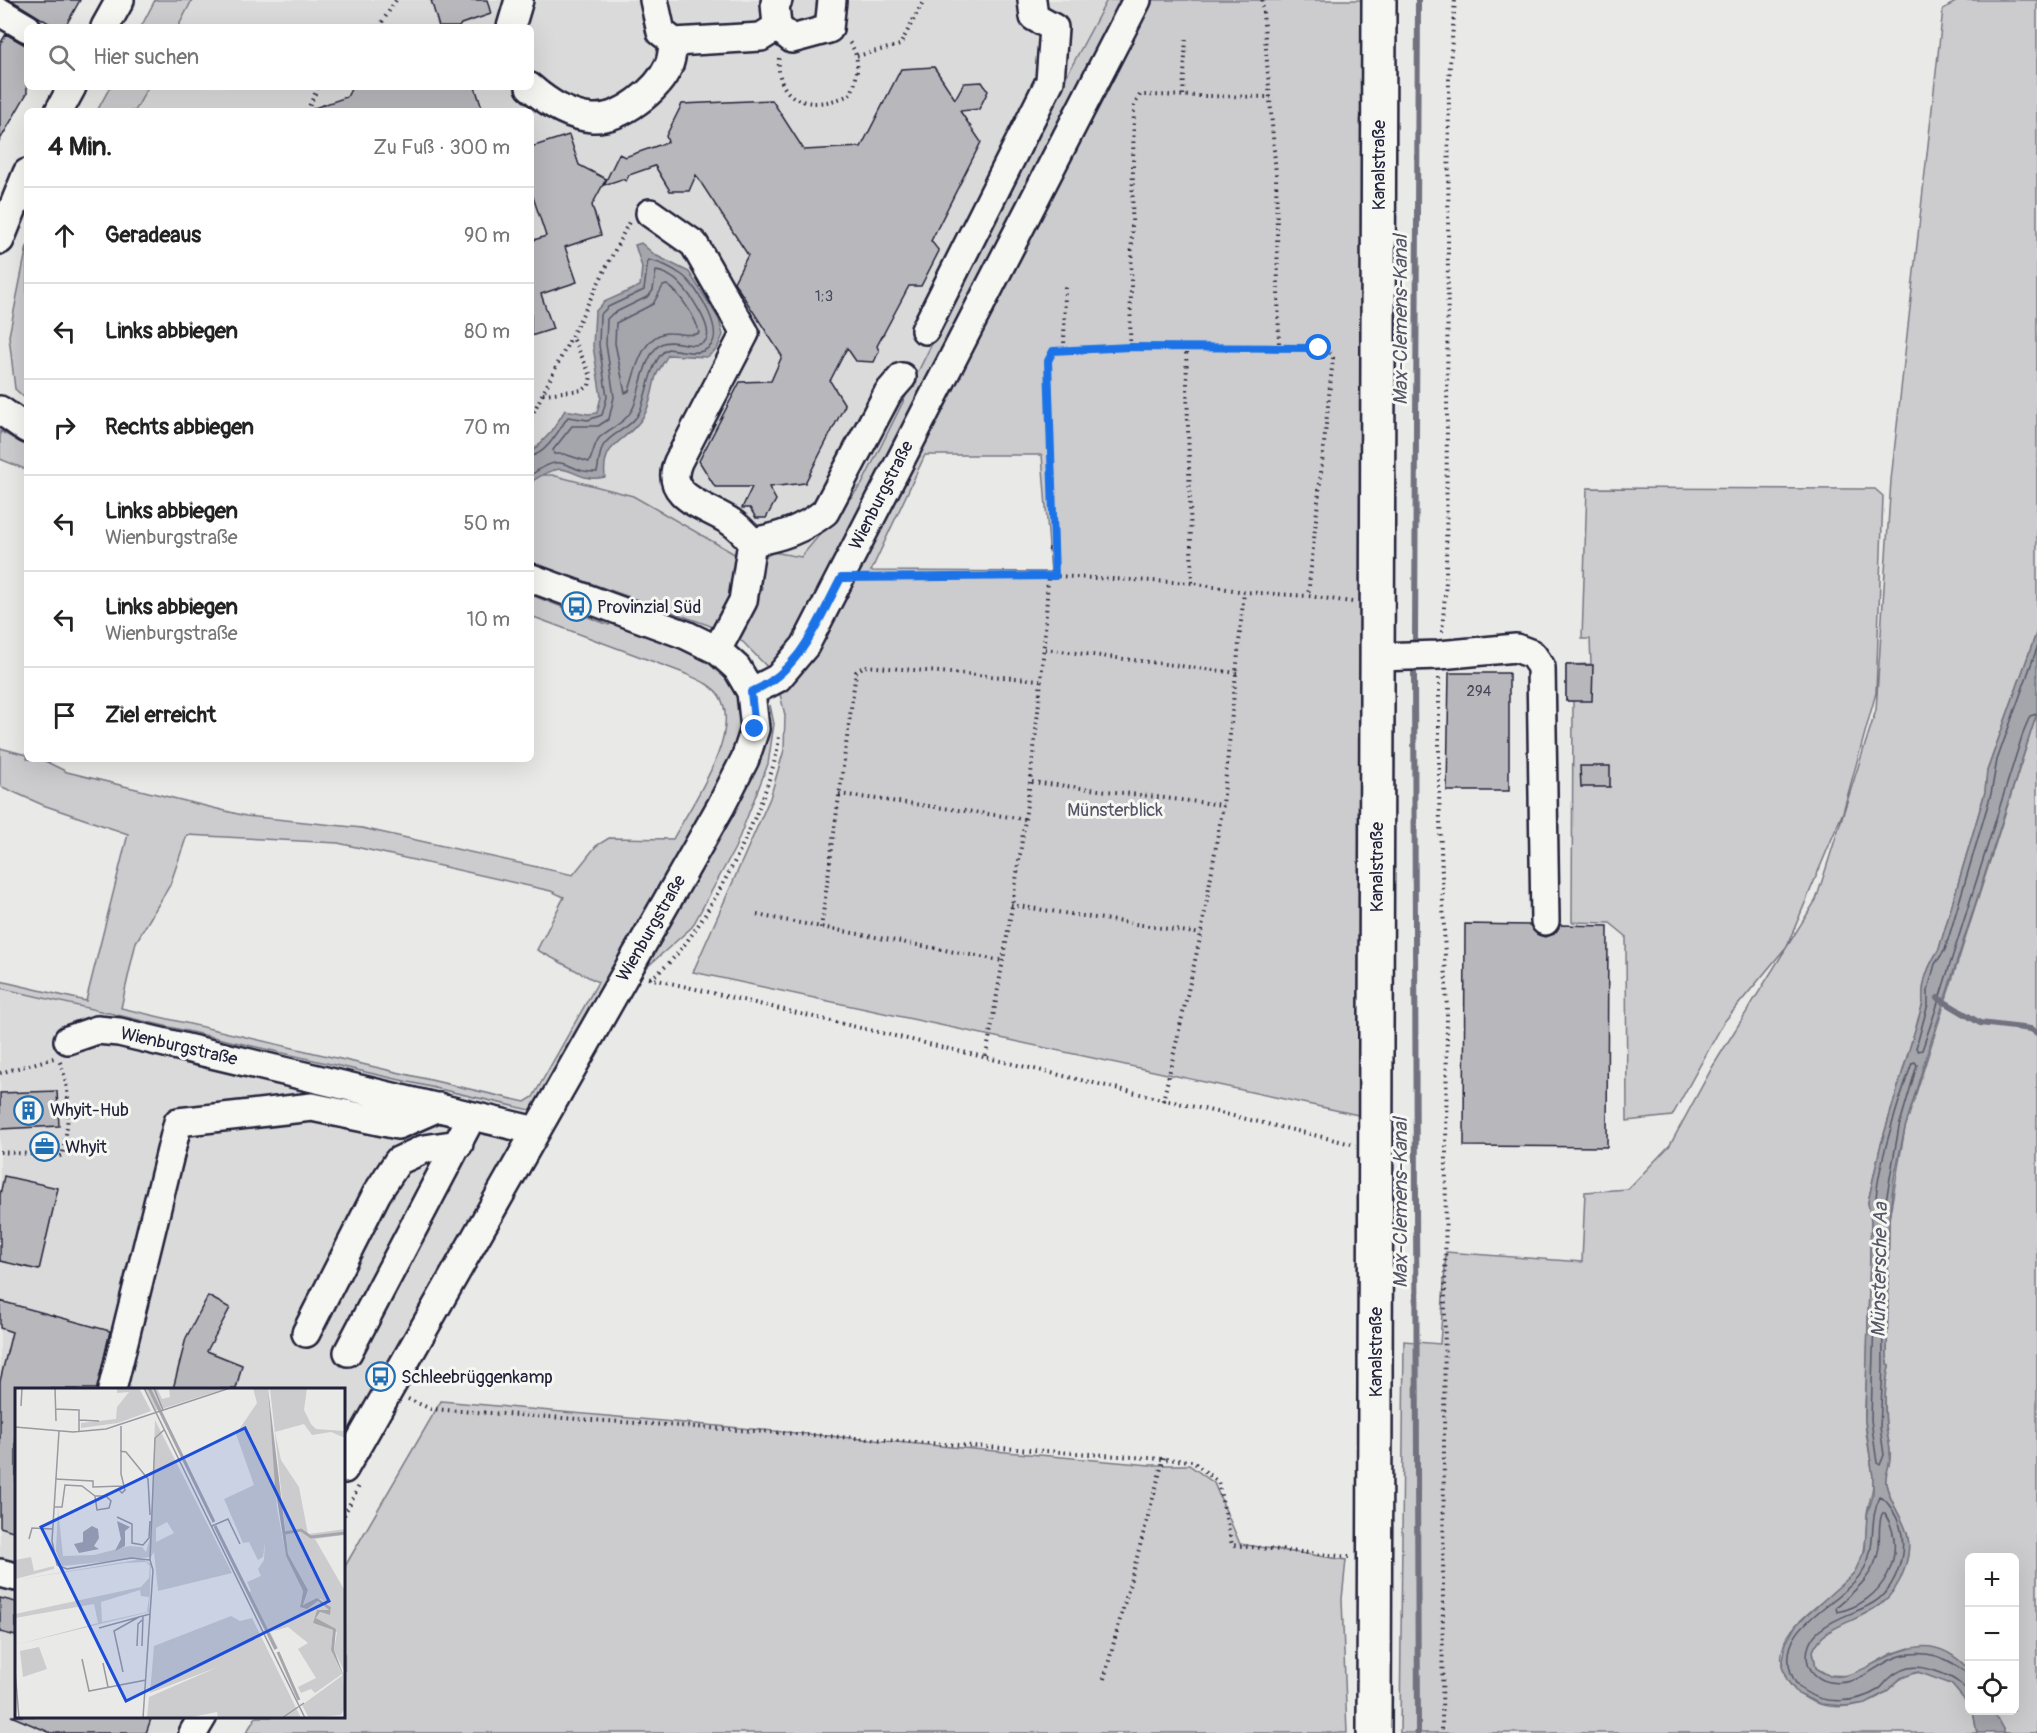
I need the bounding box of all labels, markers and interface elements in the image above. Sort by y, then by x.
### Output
search box [24,24,534,90]
icon: search [45,41,78,74]
text: Hier suchen [93,43,199,71]
street label: Kanalstraße [1368,120,1391,210]
text: 4 Min. [48,131,112,163]
text: Zu Fuß · 300 m [373,135,510,160]
icon: ahead [48,219,81,252]
text: Geradeaus [105,221,201,249]
text: 90 m [464,223,510,248]
water label: Max-Clemens-Kanal [1388,232,1413,405]
house number: 1;3 [815,287,833,306]
icon: left [48,315,81,348]
text: Links abbiegen [105,317,238,345]
text: 80 m [464,319,510,344]
route start [1305,334,1331,360]
icon: right [48,411,81,444]
text: Rechts abbiegen [105,413,254,441]
text: 70 m [464,415,510,440]
street label: Wienburgstraße [844,437,919,554]
text: Links abbiegen [105,497,238,525]
icon: left [48,507,81,540]
text: 50 m [463,511,510,536]
text: Wienburgstraße [105,525,238,550]
bus stop icon: Provinzial Süd [560,591,592,623]
text: Links abbiegen [105,593,238,621]
place label: Provinzial Süd [597,596,701,619]
icon: left [48,603,81,636]
text: 10 m [466,607,510,632]
text: Wienburgstraße [105,621,238,646]
house number: 294 [1467,682,1492,701]
icon: arrive [48,699,81,732]
text: Ziel erreicht [105,701,216,729]
route end [741,715,767,741]
park label: Münsterblick [1067,799,1163,822]
street label: Kanalstraße [1366,822,1389,912]
street label: Wienburgstraße [612,871,691,986]
street label: Wienburgstraße [118,1022,240,1071]
building icon: Whyit-Hub [13,1094,45,1126]
place label: Whyit-Hub [50,1099,129,1122]
water label: Max-Clemens-Kanal [1388,1115,1413,1288]
office icon: Whyit [28,1131,60,1163]
place label: Whyit [65,1136,108,1159]
water label: Münstersche Aa [1866,1201,1893,1338]
street label: Kanalstraße [1365,1307,1388,1397]
bus stop icon: Schleebrüggenkamp [364,1361,396,1393]
place label: Schleebrüggenkamp [401,1366,553,1389]
inset map [15,1388,345,1718]
map controls [1965,1553,2019,1715]
button: + [1965,1553,2019,1607]
button: − [1965,1607,2019,1661]
button: locate [1965,1661,2019,1715]

